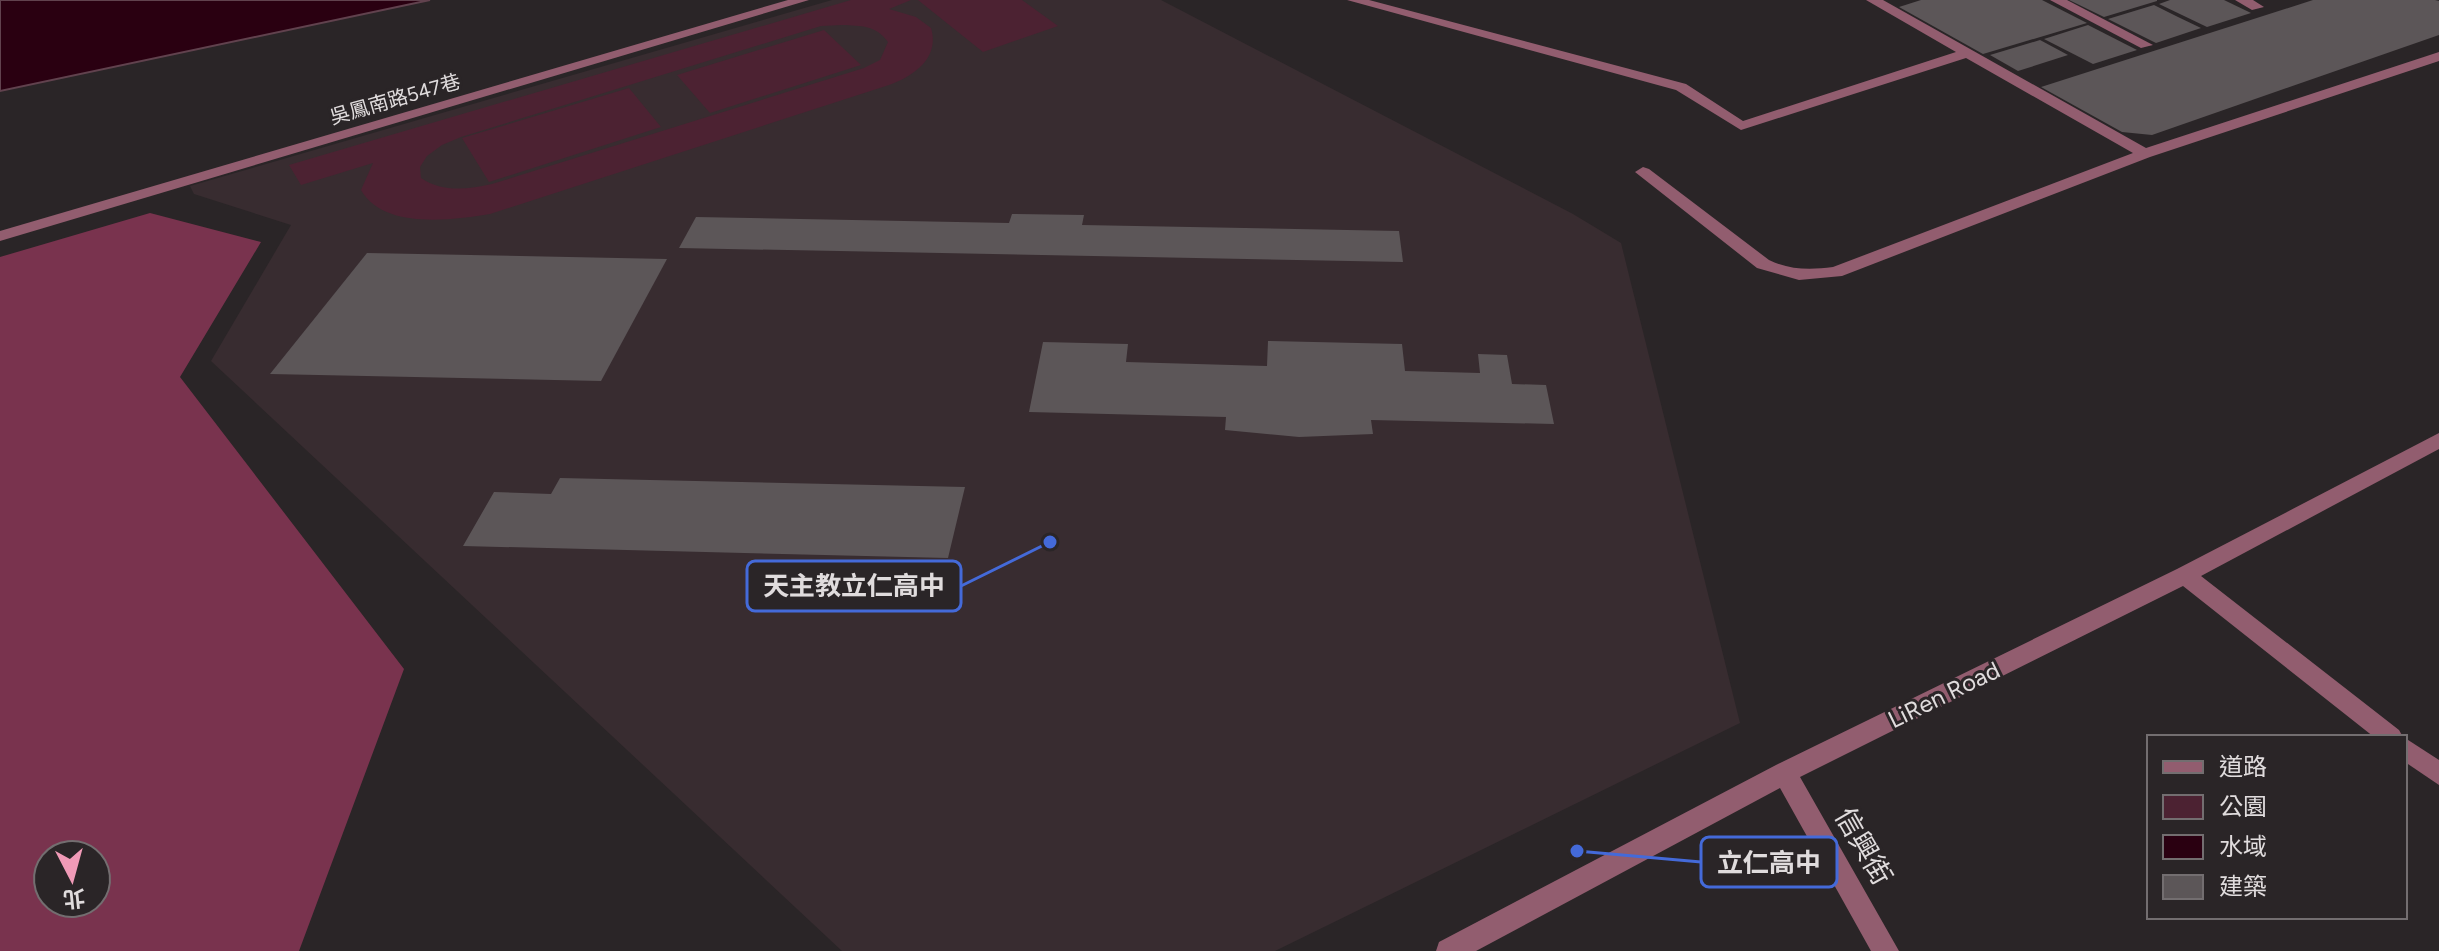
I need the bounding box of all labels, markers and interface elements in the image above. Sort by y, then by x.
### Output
street label: 吳鳳南路547巷 [327,69,463,129]
callout: 天主教立仁高中 [747,561,961,611]
text: 天主教立仁高中 [763,570,945,602]
street label: LiRen Road [1883,655,2004,734]
legend [2147,735,2407,919]
text: 道路 [2219,752,2267,781]
text: 公園 [2219,792,2267,821]
street label: 信興街 [1828,801,1900,891]
text: 水域 [2219,832,2267,861]
callout: 立仁高中 [1701,837,1837,887]
north arrow [32,839,112,919]
text: 立仁高中 [1717,847,1821,879]
text: 建築 [2219,872,2267,901]
text: 北 [62,884,86,913]

